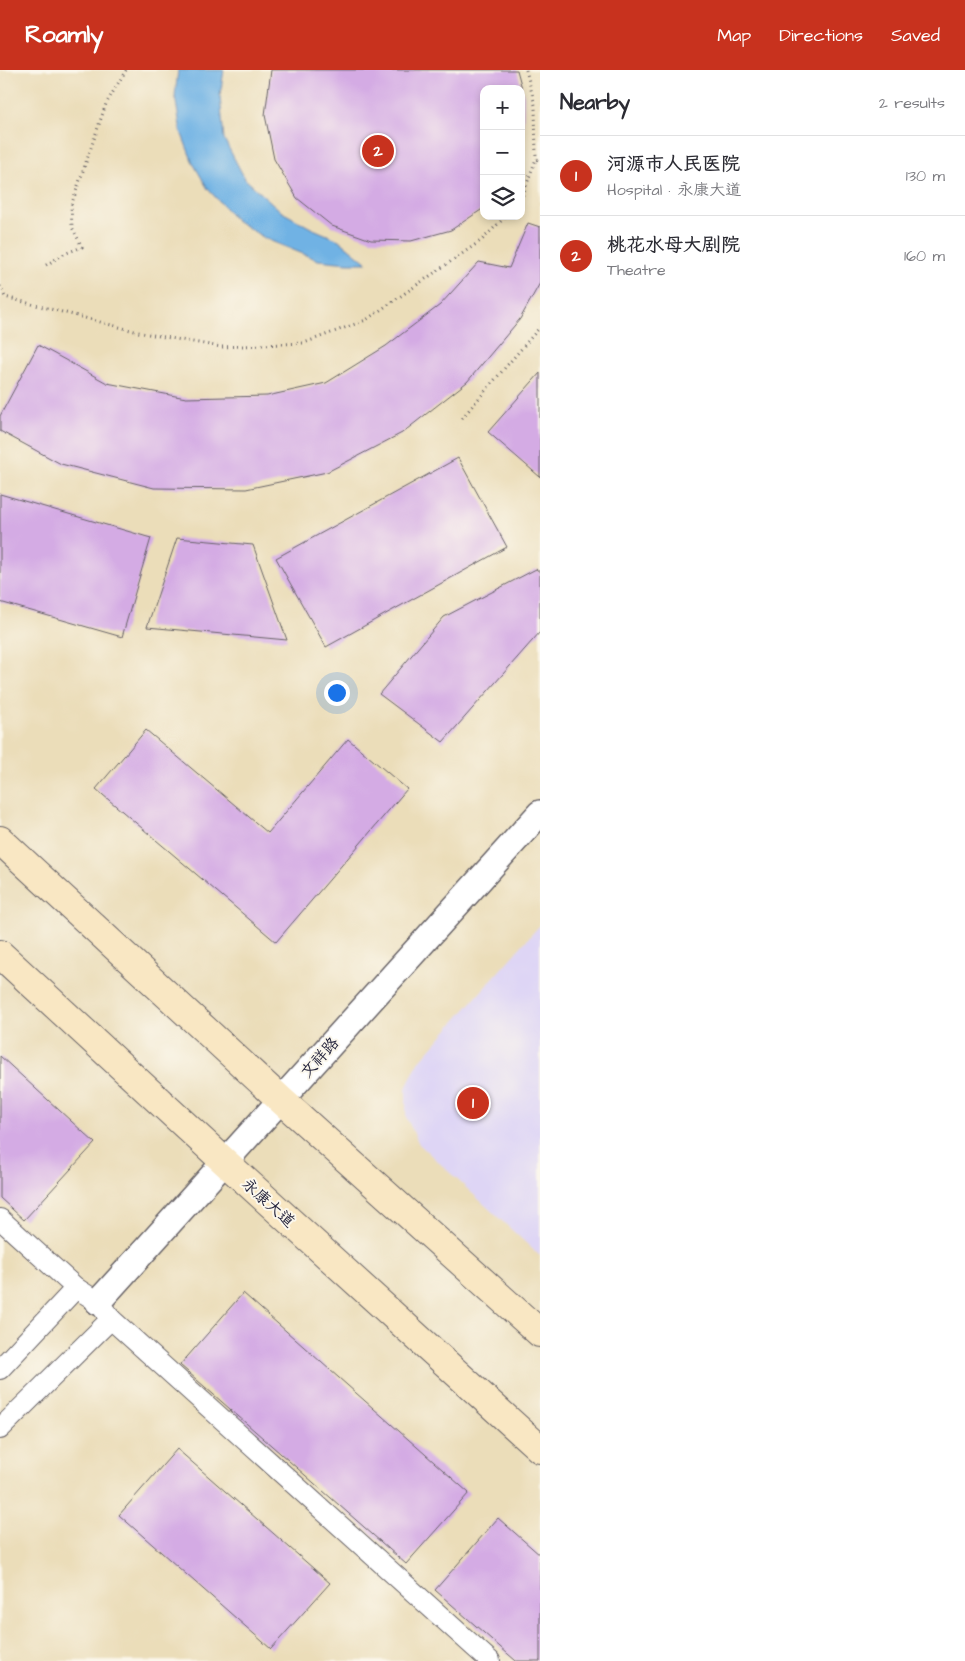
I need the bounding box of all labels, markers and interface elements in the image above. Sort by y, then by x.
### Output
text: Roamly [25,18,103,52]
text: Map [717,23,751,48]
text: Directions [779,23,863,48]
text: Saved [891,23,940,48]
map controls [480,85,525,220]
button: + [480,85,525,130]
text: Nearby [560,88,630,117]
text: 2 results [879,92,945,114]
button: − [480,130,525,175]
pin: 2 [362,132,394,170]
text: 河源市人民医院 [607,151,740,178]
text: 1 [575,165,577,187]
text: 130 m [906,165,945,187]
button: layers [480,175,525,220]
text: Hospital · 永康大道 [607,179,741,201]
text: 桃花水母大剧院 [607,232,740,259]
text: 2 [571,245,581,267]
text: 160 m [904,245,945,267]
text: Theatre [607,259,666,281]
your location [324,680,350,706]
street label: 文祥路 [296,1032,344,1083]
pin: 1 [457,1084,489,1122]
street label: 永康大道 [237,1173,299,1232]

